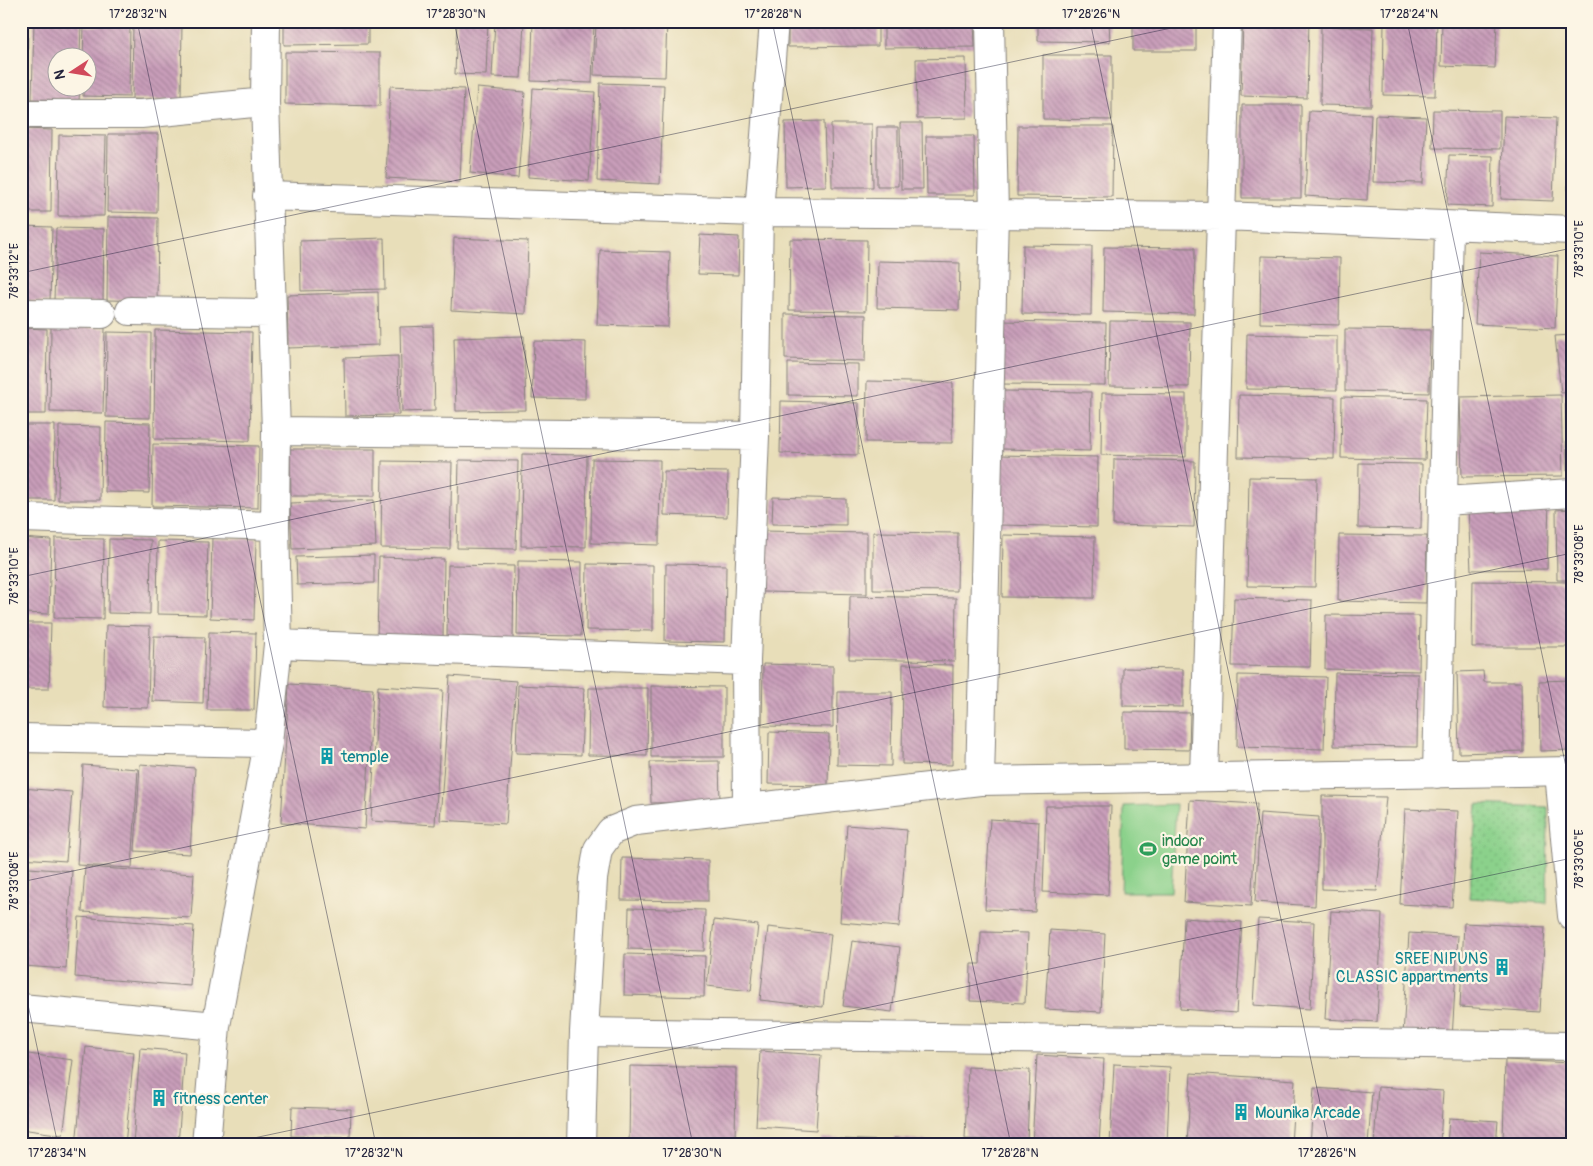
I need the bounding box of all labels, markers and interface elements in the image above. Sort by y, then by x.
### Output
text: 17°28'32"N [109,7,167,22]
text: 17°28'30"N [426,7,486,22]
text: 17°28'28"N [744,7,802,22]
text: 17°28'26"N [1062,7,1120,22]
text: 17°28'24"N [1380,7,1438,22]
north arrow [48,48,98,98]
text: N [50,68,69,81]
text: 78°33'10"E [1572,220,1587,278]
text: 78°33'12"E [7,243,22,299]
text: 78°33'08"E [1572,525,1587,583]
text: 78°33'10"E [7,547,22,605]
building icon: temple [317,746,337,766]
place label: temple [340,747,389,767]
text: 78°33'06"E [1572,829,1587,889]
place label: indoor game point [1162,831,1238,869]
sports icon: indoor game point [1138,839,1158,859]
text: 78°33'08"E [7,852,22,910]
place label: SREE NIPUNS CLASSIC appartments [1336,949,1488,987]
building icon: SREE NIPUNS CLASSIC appartments [1492,957,1512,977]
building icon: fitness center [149,1088,169,1108]
place label: fitness center [173,1089,268,1109]
building icon: Mounika Arcade [1231,1102,1251,1122]
place label: Mounika Arcade [1255,1103,1360,1123]
text: 17°28'34"N [28,1146,86,1161]
text: 17°28'32"N [345,1146,403,1161]
text: 17°28'30"N [662,1146,722,1161]
text: 17°28'28"N [981,1146,1039,1161]
text: 17°28'26"N [1298,1146,1356,1161]

